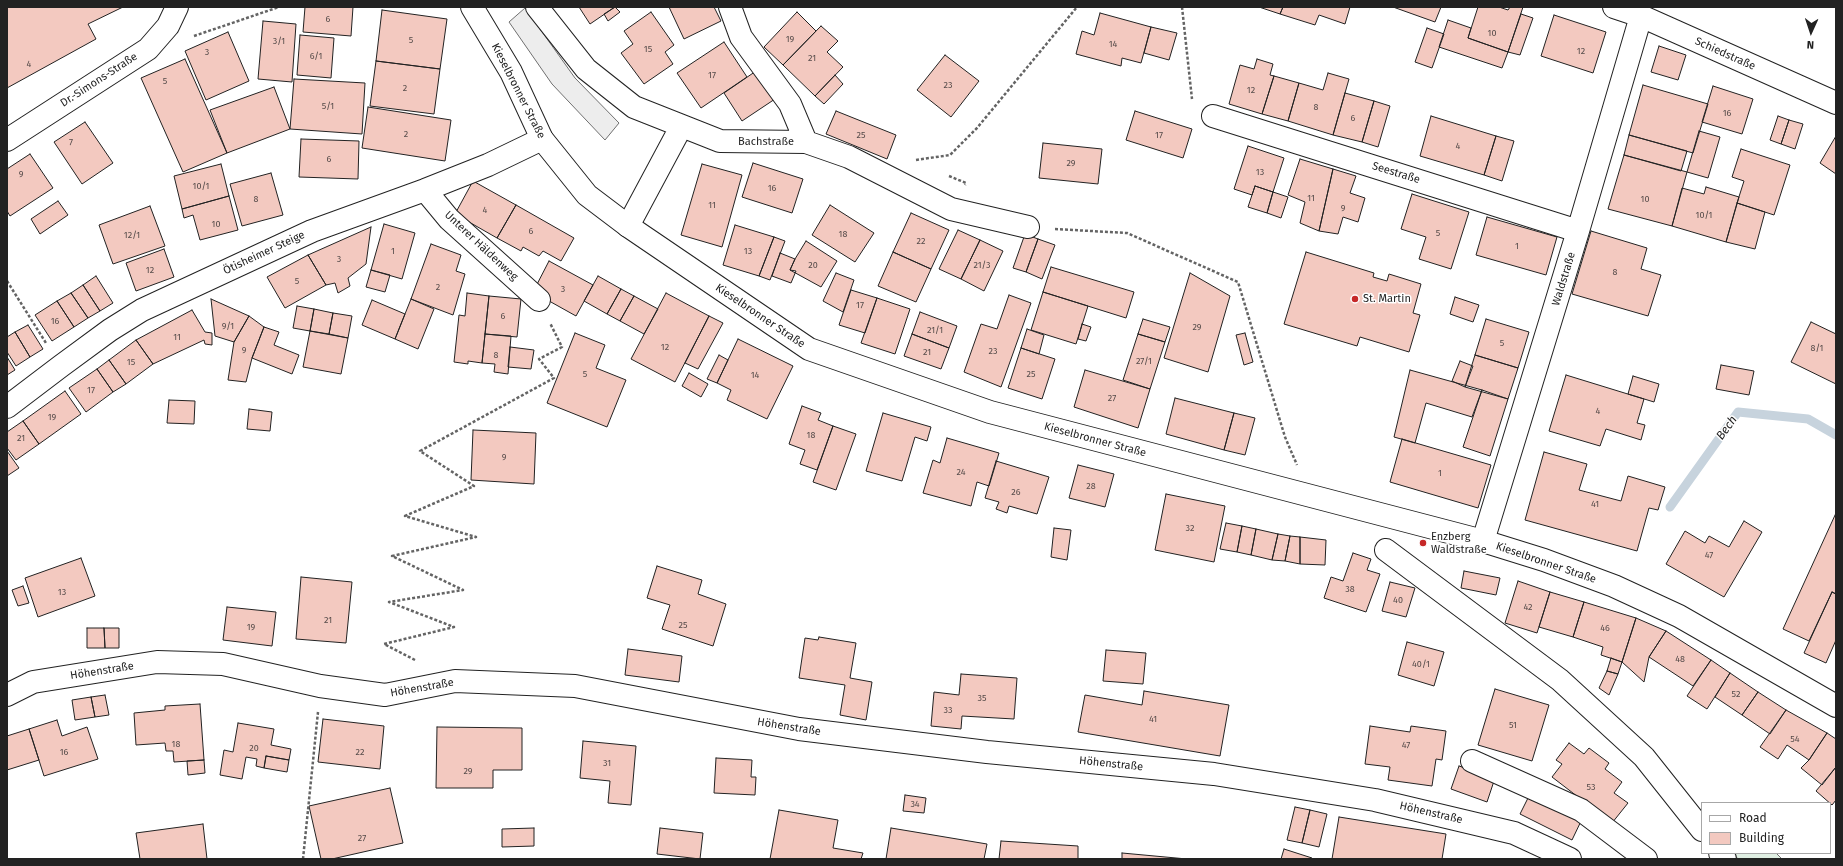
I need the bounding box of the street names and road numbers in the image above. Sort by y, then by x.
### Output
street label: Schiedstraße [1693,35,1757,73]
street label: Kieselbronner Straße [488,41,548,141]
street label: Dr.-Simons-Straße [58,50,140,110]
street label: Bachstraße [738,135,794,149]
street label: Seestraße [1370,159,1422,187]
street label: Unterer Häldenweg [441,209,521,283]
street label: Ötisheimer Steige [221,228,307,278]
street label: Waldstraße [1550,250,1578,308]
street label: Kieselbronner Straße [713,281,807,351]
street label: Kieselbronner Straße [1042,420,1148,460]
street label: Kieselbronner Straße [1494,540,1598,586]
street label: Höhenstraße [69,659,135,683]
street label: Höhenstraße [389,676,455,700]
street label: Höhenstraße [756,715,822,739]
street label: Höhenstraße [1078,754,1144,774]
street label: Höhenstraße [1398,799,1464,827]

